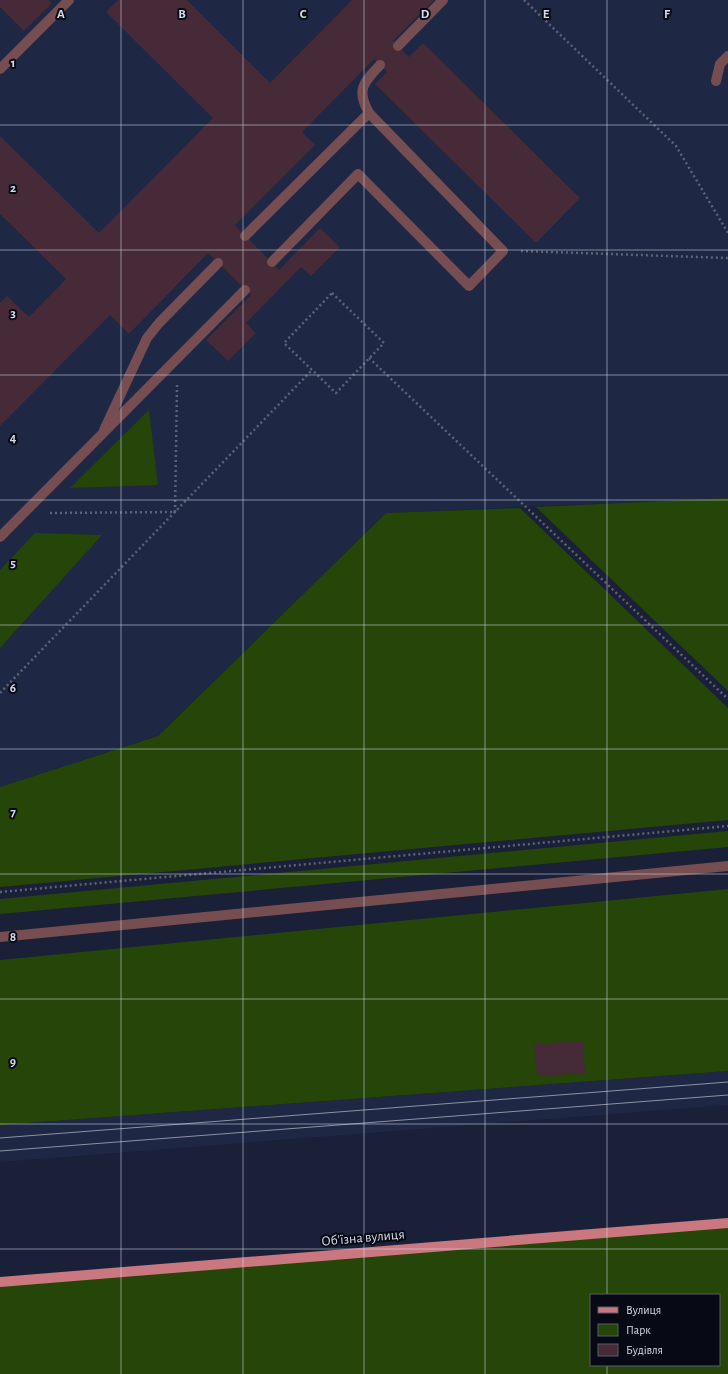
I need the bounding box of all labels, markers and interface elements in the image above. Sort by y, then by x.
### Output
text: A [57,8,65,21]
text: B [178,8,186,21]
text: C [300,8,307,21]
text: D [421,8,430,21]
text: E [543,8,550,21]
text: F [664,8,671,21]
text: 1 [11,57,15,70]
text: 2 [10,182,16,195]
text: 3 [10,307,16,320]
text: 4 [10,432,17,445]
text: 5 [10,557,16,570]
text: 6 [10,682,16,695]
text: 7 [10,806,16,819]
text: 8 [10,931,16,944]
text: 9 [10,1056,16,1069]
street label: Обʼїзна вулиця [321,1227,405,1249]
legend [590,1294,720,1366]
text: Вулиця [626,1304,661,1317]
text: Парк [626,1324,651,1336]
text: Будівля [626,1344,663,1357]

